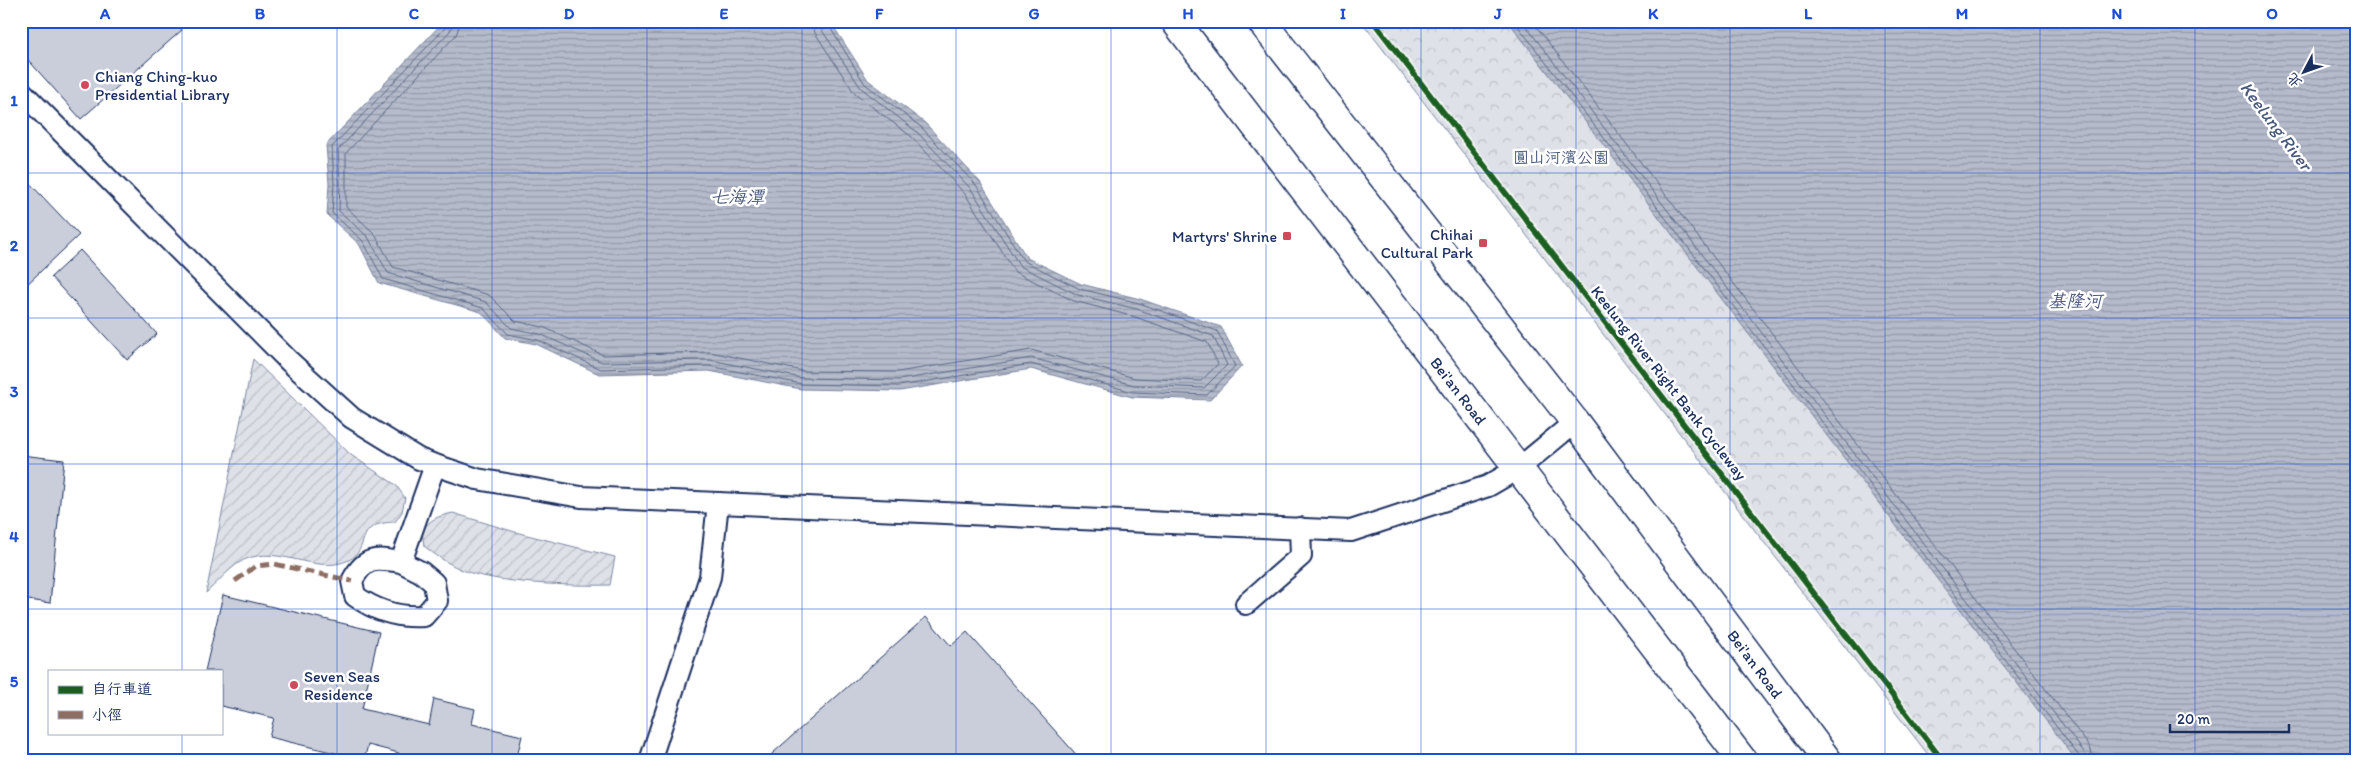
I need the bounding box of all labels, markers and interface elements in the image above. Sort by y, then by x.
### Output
text: A [99,4,111,23]
text: B [255,4,266,23]
text: C [409,4,420,23]
text: D [564,4,575,23]
text: E [720,4,729,23]
text: F [875,4,884,23]
text: G [1028,4,1040,23]
text: H [1182,4,1194,23]
text: I [1340,4,1346,23]
text: J [1493,4,1502,23]
text: K [1648,4,1659,23]
text: L [1804,4,1813,23]
text: M [1956,4,1968,23]
text: N [2112,4,2122,23]
text: O [2266,4,2278,23]
north arrow [2280,48,2330,98]
place label: Chiang Ching-kuo Presidential Library [95,67,230,104]
text: 北 [2284,69,2306,91]
water label: Keelung River [2235,77,2318,177]
marker: Chiang Ching-kuo Presidential Library [79,79,91,91]
text: 1 [10,91,18,110]
park label: 圓山河濱公園 [1513,148,1609,167]
water label: 七海潭 [710,186,766,208]
place label: Chihai Cultural Park [1381,225,1474,262]
place label: Martyrs' Shrine [1172,227,1277,246]
marker: Martyrs' Shrine [1281,230,1293,242]
text: 2 [10,236,19,255]
marker: Chihai Cultural Park [1477,237,1489,249]
street label: Keelung River Right Bank Cycleway [1587,282,1751,484]
water label: 基隆河 [2048,290,2105,312]
street label: Bei'an Road [1427,353,1491,429]
text: 3 [10,382,19,401]
text: 4 [9,527,19,546]
street label: Bei'an Road [1724,626,1787,702]
place label: Seven Seas Residence [304,667,380,704]
legend [48,670,222,734]
text: 5 [10,672,19,691]
marker: Seven Seas Residence [288,679,300,691]
text: 自行車道 [92,680,152,698]
scale bar [2170,702,2288,734]
text: 小徑 [92,706,122,724]
text: 20 m [2177,710,2211,728]

